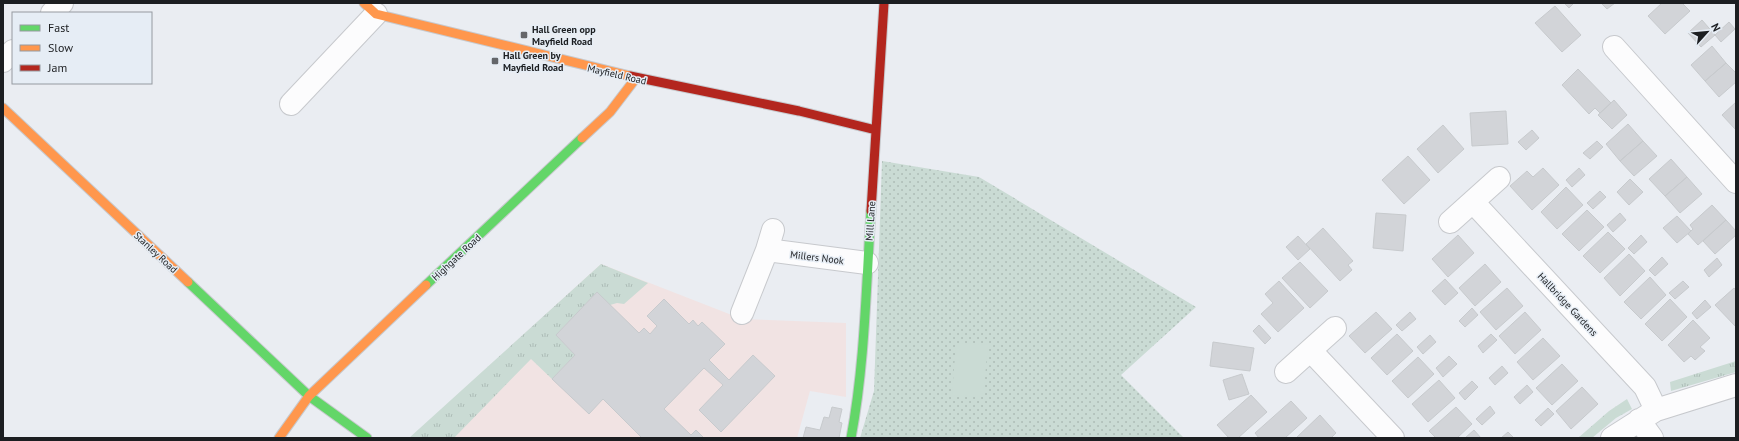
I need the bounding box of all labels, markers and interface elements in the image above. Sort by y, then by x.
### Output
legend [12,12,152,84]
north arrow [1687,12,1727,52]
text: Fast [48,20,69,35]
text: N [1708,21,1724,34]
place label: Hall Green opp Mayfield Road [532,23,596,48]
marker: Hall Green opp Mayfield Road [519,30,529,40]
text: Slow [48,40,73,55]
place label: Hall Green by Mayfield Road [503,49,563,74]
marker: Hall Green by Mayfield Road [490,56,500,66]
text: Jam [47,60,67,75]
street label: Mayfield Road [586,61,648,88]
street label: Mill Lane [863,201,878,241]
street label: Stanley Road [131,229,180,276]
street label: Highgate Road [429,231,484,284]
street label: Millers Nook [789,248,845,267]
street label: Hallbridge Gardens [1535,270,1600,339]

